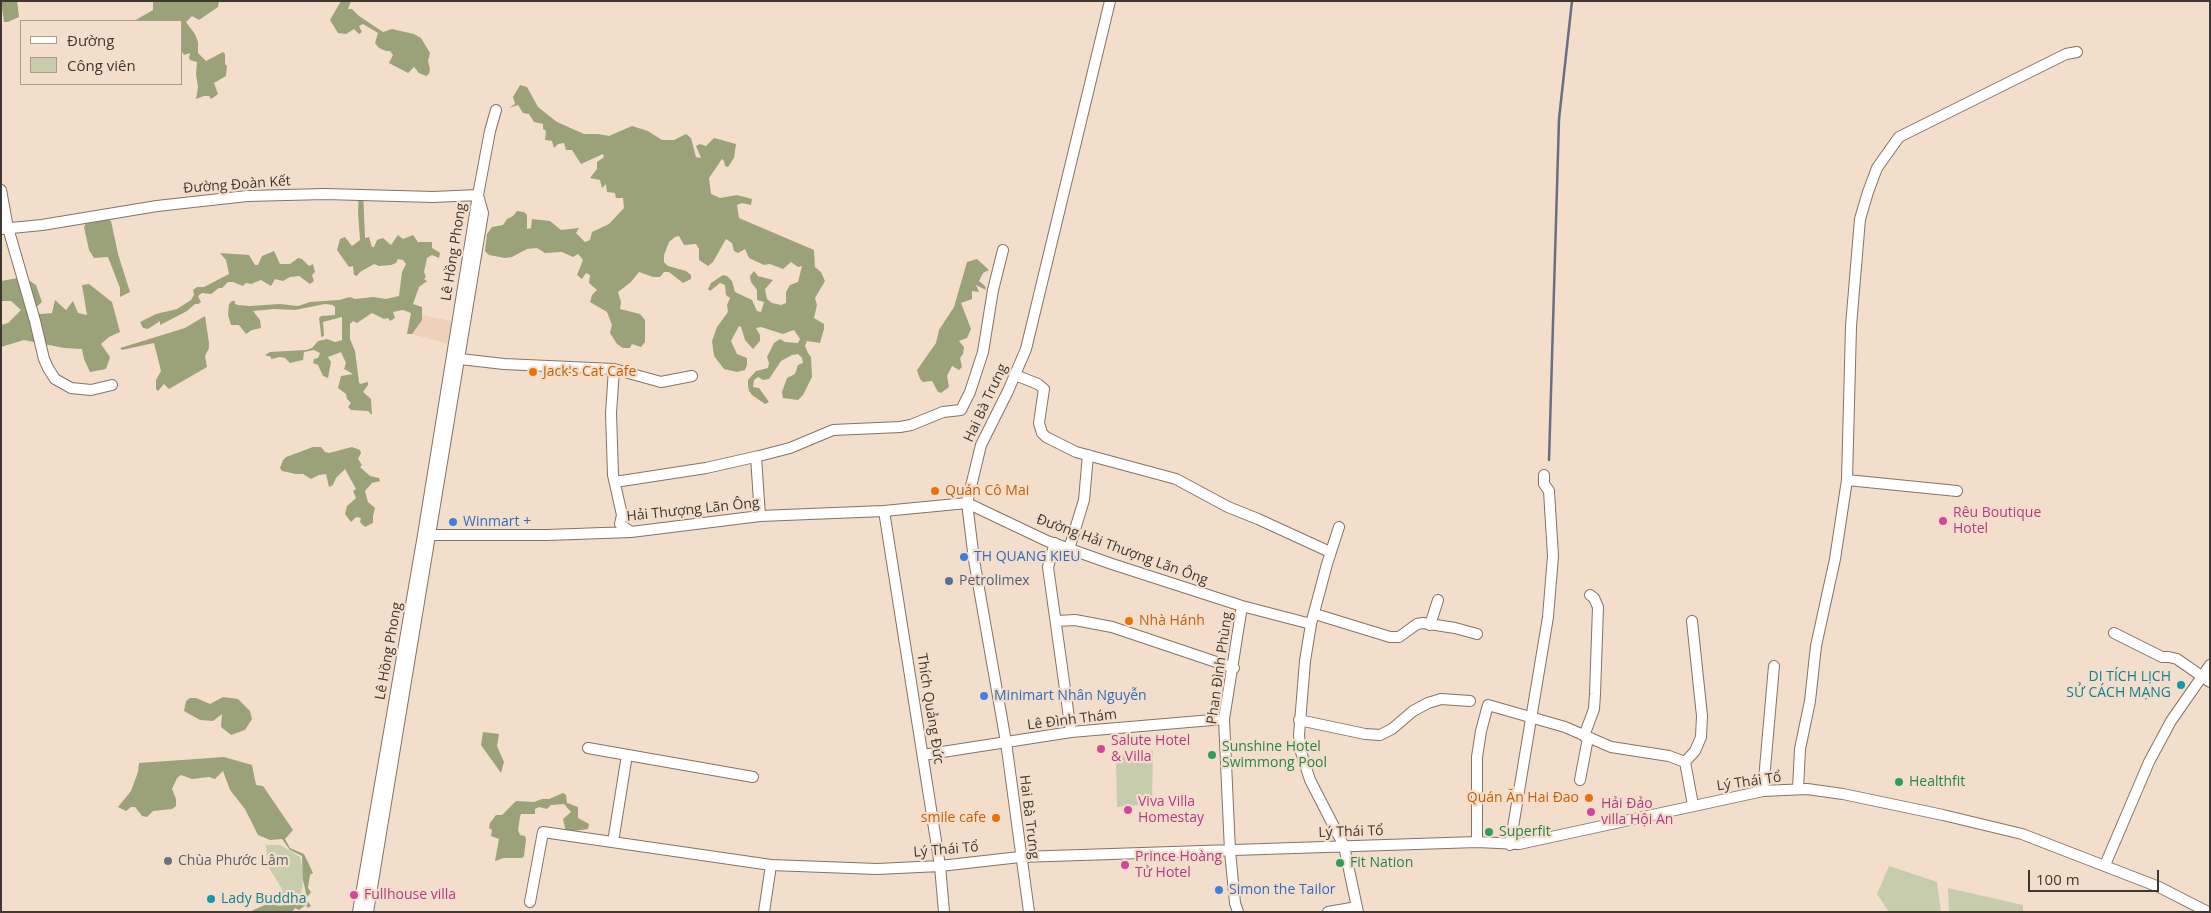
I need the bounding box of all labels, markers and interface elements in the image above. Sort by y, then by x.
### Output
legend [20,20,182,85]
text: Đường [67,30,114,50]
text: Công viên [67,55,136,75]
street label: Đường Đoàn Kết [183,173,291,197]
street label: Lê Hồng Phong [438,202,470,302]
street label: Hai Bà Trưng [961,361,1011,445]
place label: Jack's Cat Cafe [543,364,636,380]
marker: Jack's Cat Cafe [527,366,539,378]
place label: Quán Cô Mai [945,483,1029,499]
marker: Quán Cô Mai [929,485,941,497]
street label: Hải Thượng Lãn Ông [626,495,760,525]
place label: Rêu Boutique Hotel [1953,505,2041,538]
street label: Đường Hải Thượng Lãn Ông [1034,511,1210,589]
place label: Winmart + [463,514,531,530]
marker: Rêu Boutique Hotel [1937,515,1949,527]
marker: Winmart + [447,516,459,528]
place label: TH QUANG KIEU [974,549,1080,565]
marker: TH QUANG KIEU [958,551,970,563]
place label: Petrolimex [959,573,1030,589]
marker: Petrolimex [943,575,955,587]
street label: Lê Hồng Phong [372,601,406,701]
street label: Phan Đình Phùng [1204,611,1236,725]
place label: Nhà Hánh [1139,613,1205,629]
marker: Nhà Hánh [1123,615,1135,627]
street label: Thích Quảng Đức [913,652,947,766]
place label: DI TÍCH LỊCH SỬ CÁCH MẠNG [2066,669,2171,702]
marker: DI TÍCH LỊCH SỬ CÁCH MẠNG [2175,679,2187,691]
place label: Minimart Nhân Nguyễn [994,688,1147,704]
marker: Minimart Nhân Nguyễn [978,690,990,702]
street label: Lê Đình Thám [1026,706,1118,734]
place label: Salute Hotel & Villa [1111,733,1190,766]
place label: Sunshine Hotel Swimmong Pool [1222,739,1327,772]
marker: Salute Hotel & Villa [1095,743,1107,755]
marker: Sunshine Hotel Swimmong Pool [1206,749,1218,761]
street label: Lý Thái Tổ [1715,769,1783,795]
street label: Hai Bà Trưng [1016,774,1042,860]
place label: Healthfit [1909,774,1965,790]
marker: Healthfit [1893,776,1905,788]
place label: Quán Ăn Hai Ðao [1467,790,1579,806]
marker: Quán Ăn Hai Ðao [1583,792,1595,804]
place label: Viva Villa Homestay [1138,794,1204,826]
place label: Hải Đảo villa Hội An [1601,796,1673,829]
marker: Viva Villa Homestay [1122,804,1134,816]
marker: Hải Đảo villa Hội An [1585,806,1597,818]
place label: smile cafe [921,810,986,826]
marker: smile cafe [990,812,1002,824]
street label: Lý Thái Tổ [1318,822,1384,842]
place label: Superfit [1499,824,1551,840]
marker: Superfit [1483,826,1495,838]
street label: Lý Thái Tổ [913,839,979,861]
place label: Prince Hoàng Tử Hotel [1135,849,1222,882]
place label: Chùa Phước Lâm [178,853,289,869]
marker: Chùa Phước Lâm [162,855,174,867]
place label: Fit Nation [1350,855,1413,871]
marker: Fit Nation [1334,857,1346,869]
marker: Prince Hoàng Tử Hotel [1119,859,1131,871]
scale bar [2031,860,2162,892]
text: 100 m [2036,869,2080,889]
place label: Simon the Tailor [1229,882,1336,898]
marker: Simon the Tailor [1213,884,1225,896]
place label: Fullhouse villa [364,887,456,903]
marker: Fullhouse villa [348,889,360,901]
place label: Lady Buddha [221,891,306,907]
marker: Lady Buddha [205,893,217,905]

